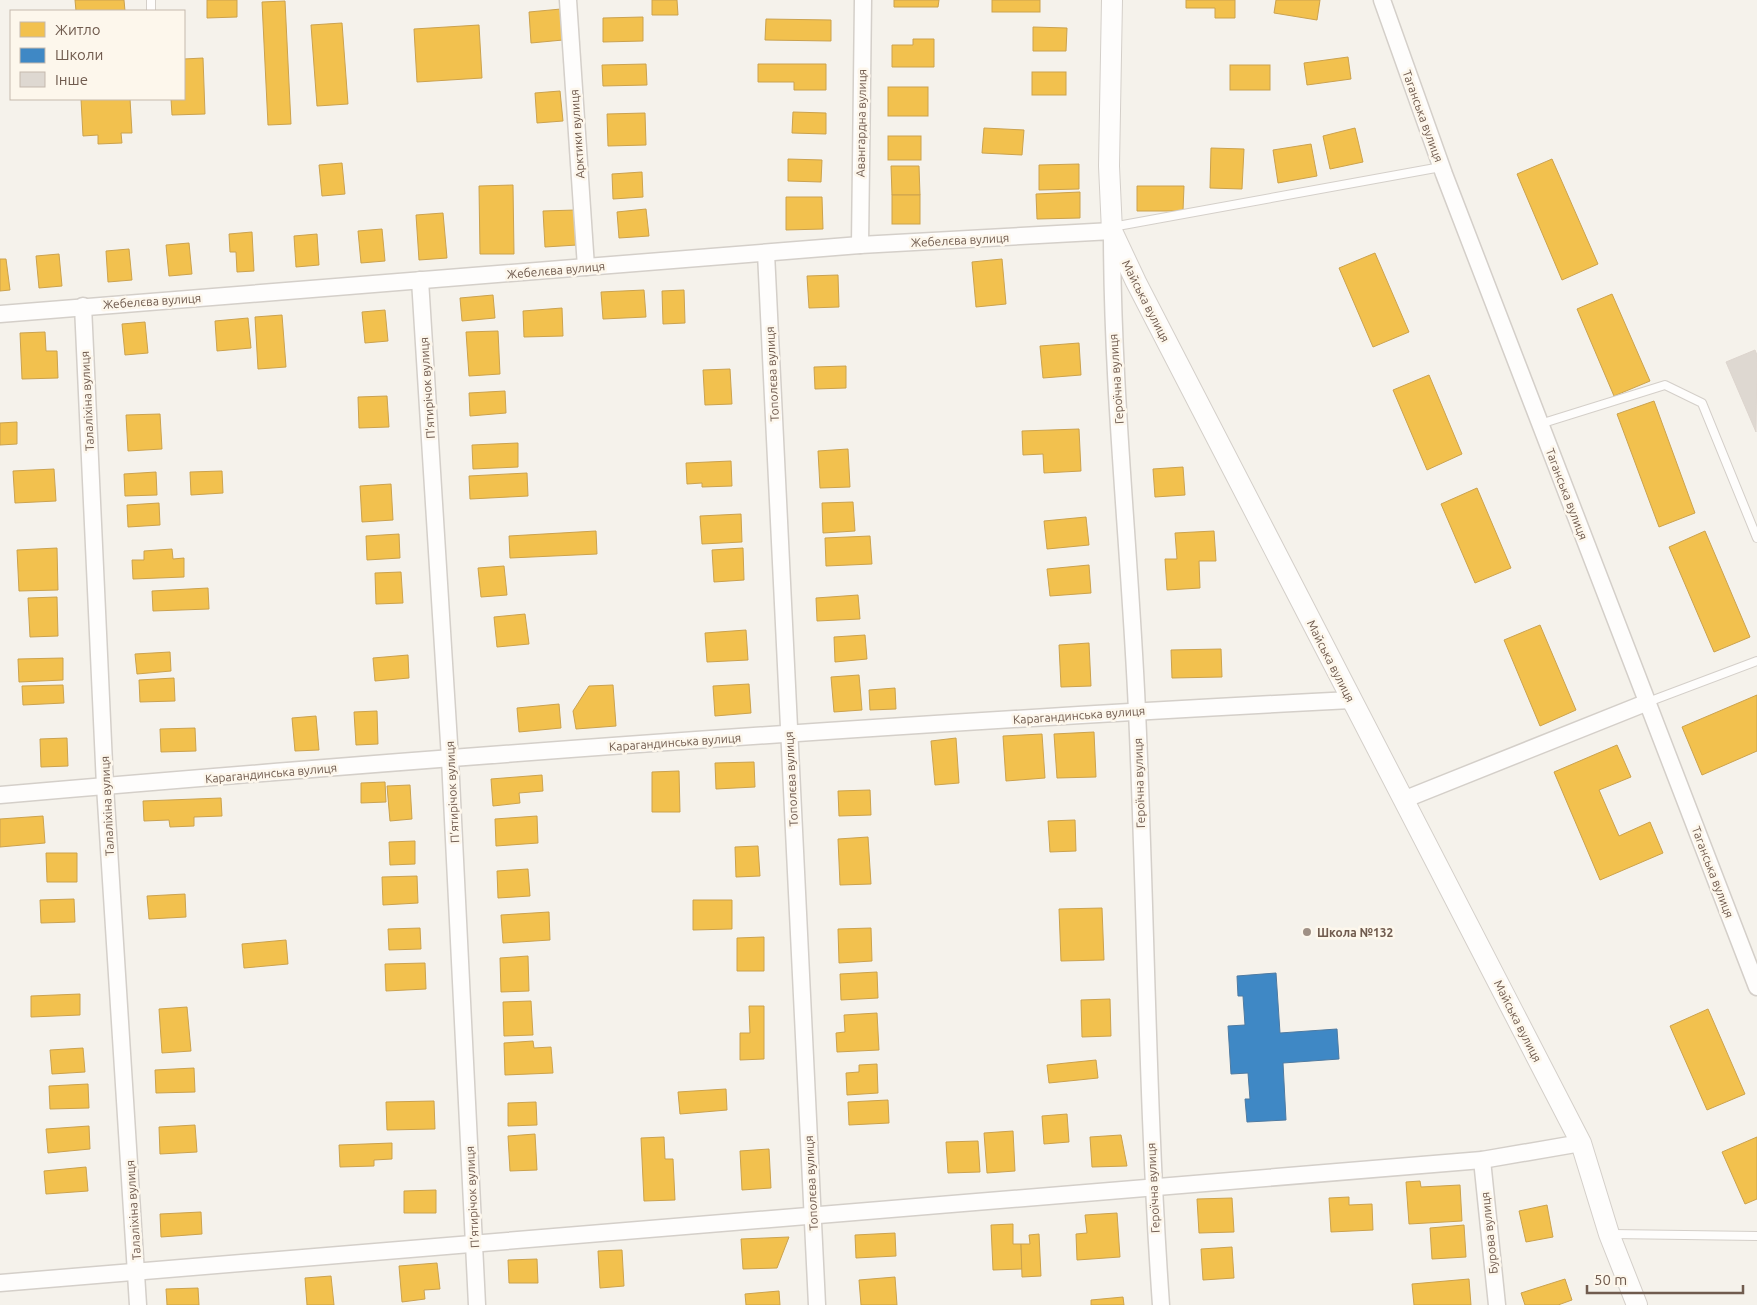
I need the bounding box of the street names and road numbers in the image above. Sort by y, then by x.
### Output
street label: Таганська вулиця [1400,68,1446,164]
street label: Авангардна вулиця [854,69,868,177]
street label: Арктики вулиця [567,89,587,179]
street label: Жебелєва вулиця [910,231,1010,249]
street label: Майська вулиця [1120,258,1172,344]
street label: Жебелєва вулиця [506,259,606,281]
street label: Жебелєва вулиця [102,291,202,311]
street label: Тополєва вулиця [763,326,781,422]
street label: Героїчна вулиця [1106,333,1126,425]
street label: П’ятирічок вулиця [417,337,437,439]
street label: Талаліхіна вулиця [78,351,96,451]
street label: Таганська вулиця [1544,446,1590,542]
street label: Майська вулиця [1305,618,1357,704]
street label: Карагандинська вулиця [1012,704,1146,726]
street label: Карагандинська вулиця [608,731,742,753]
street label: Тополєва вулиця [782,731,800,827]
street label: Героїчна вулиця [1131,738,1147,828]
street label: П’ятирічок вулиця [443,741,461,843]
street label: Талаліхіна вулиця [98,756,116,856]
street label: Карагандинська вулиця [204,761,338,785]
street label: Таганська вулиця [1690,824,1736,920]
street label: Майська вулиця [1492,978,1544,1064]
street label: Тополєва вулиця [802,1135,820,1231]
street label: Героїчна вулиця [1144,1143,1162,1233]
street label: П’ятирічок вулиця [463,1146,481,1248]
street label: Талаліхіна вулиця [123,1160,143,1260]
street label: Бурова вулиця [1478,1191,1500,1275]

